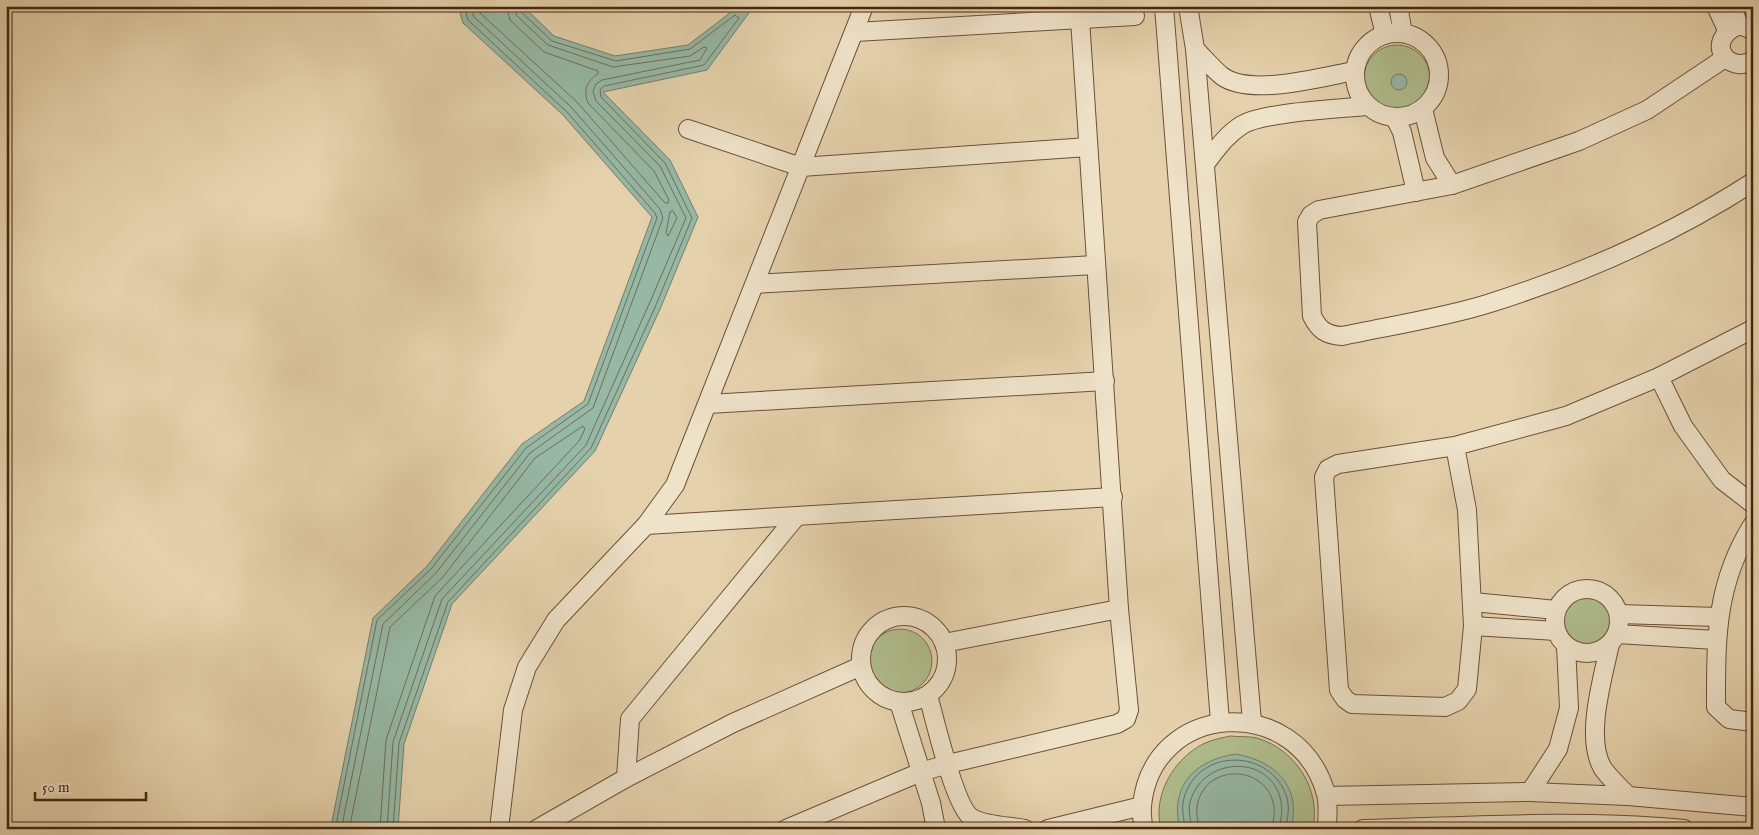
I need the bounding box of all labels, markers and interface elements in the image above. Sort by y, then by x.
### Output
scale bar [35,770,146,802]
text: 50 m [42,778,70,797]

